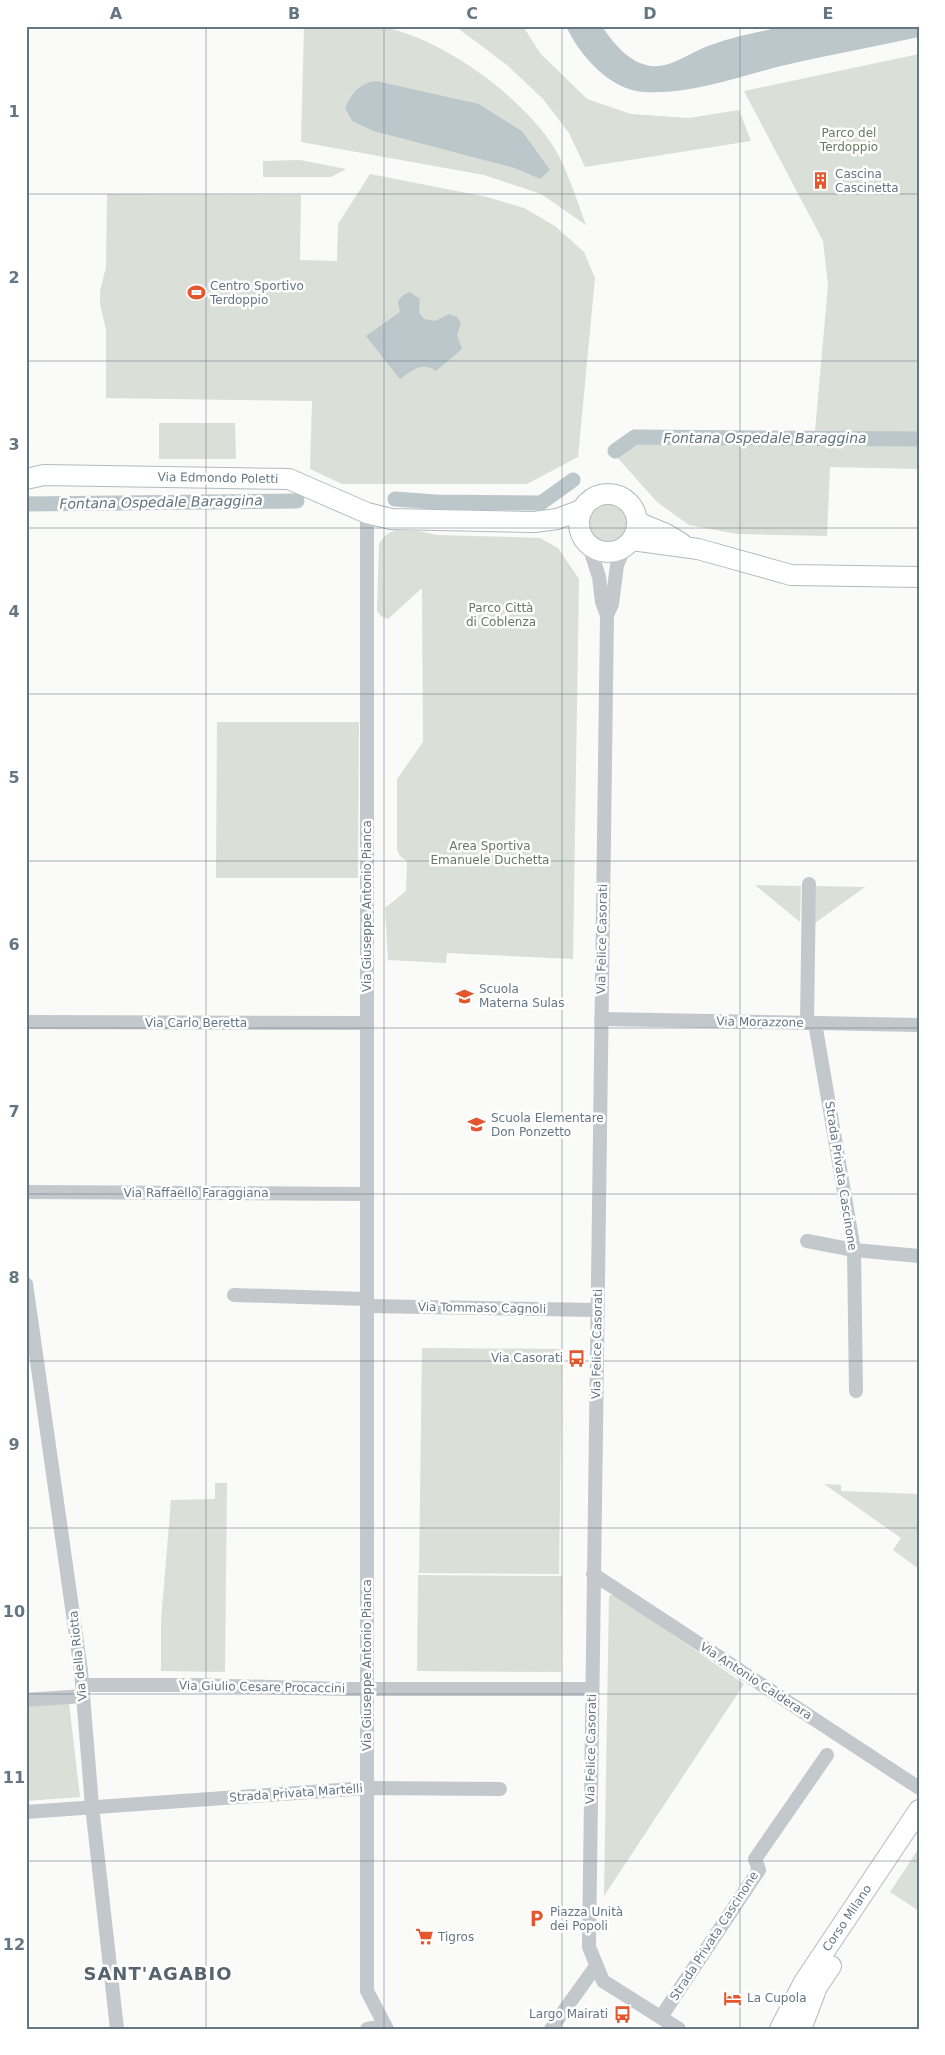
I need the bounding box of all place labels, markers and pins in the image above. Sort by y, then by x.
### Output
place label: Cascina Cascinetta [835,167,899,195]
building icon: Cascina Cascinetta [811,171,831,191]
place label: Centro Sportivo Terdoppio [209,279,304,307]
sports icon: Centro Sportivo Terdoppio [186,283,206,303]
place label: Scuola Materna Sulas [479,982,564,1010]
school or university icon: Scuola Materna Sulas [455,986,475,1006]
place label: Scuola Elementare Don Ponzetto [491,1111,604,1139]
school or university icon: Scuola Elementare Don Ponzetto [467,1115,487,1135]
bus stop icon: Via Casorati [567,1348,587,1368]
place label: Via Casorati [491,1351,563,1365]
place label: Piazza Unità dei Popoli [550,1905,623,1933]
parking icon: Piazza Unità dei Popoli [526,1909,546,1929]
supermarket icon: Tigros [414,1927,434,1947]
place label: Tigros [437,1930,474,1944]
hotel icon: La Cupola [723,1988,743,2008]
place label: La Cupola [747,1991,806,2005]
bus stop icon: Largo Mairati [612,2004,632,2024]
place label: Largo Mairati [529,2007,608,2021]

